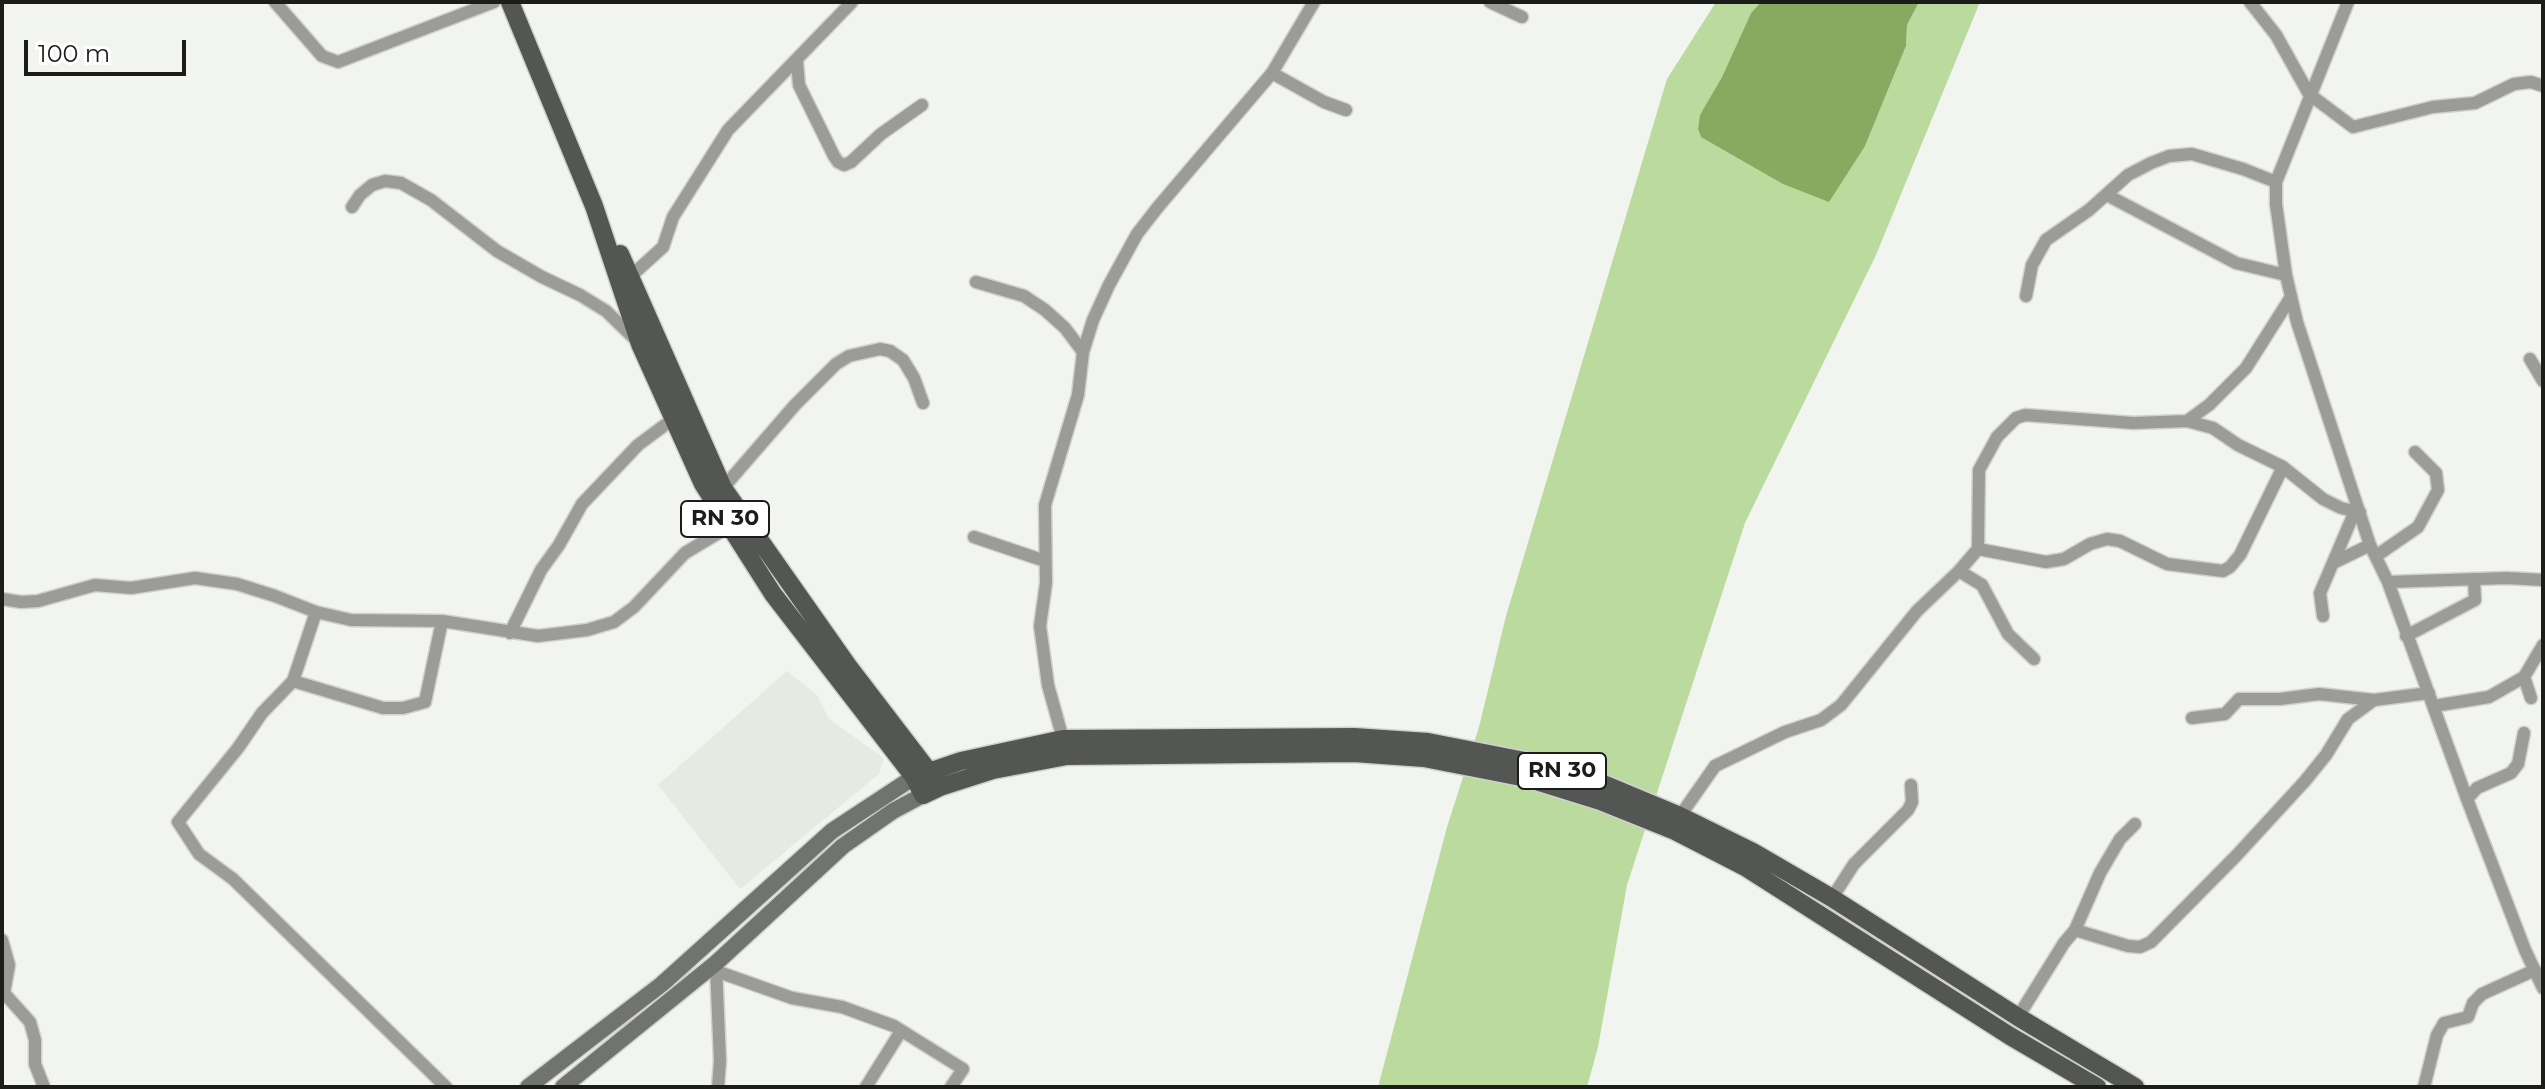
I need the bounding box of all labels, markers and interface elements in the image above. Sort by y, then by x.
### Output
scale bar [28,24,190,74]
text: 100 m [38,39,110,68]
road number: RN 30 [681,501,769,537]
road number: RN 30 [1518,753,1606,789]

